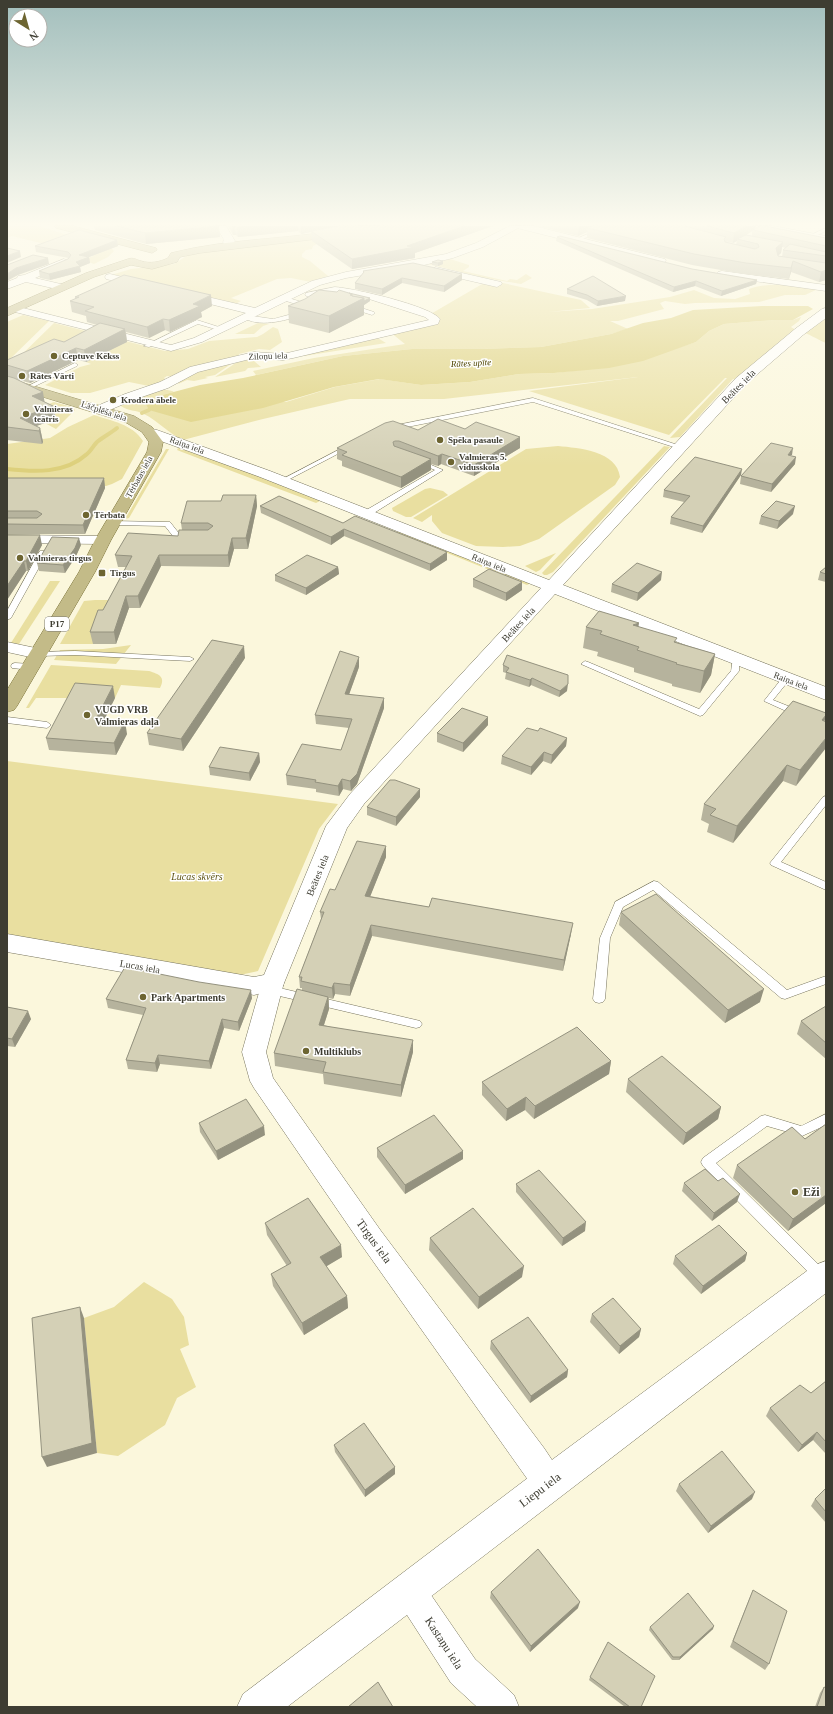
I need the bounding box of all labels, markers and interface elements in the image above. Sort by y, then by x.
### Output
north arrow [8,8,48,48]
text: N [27,29,41,43]
street label: Ziloņu iela [248,350,288,363]
marker: Ceptuve Kēkss [49,351,59,361]
place label: Ceptuve Kēkss [62,351,120,361]
water label: Rātes upīte [450,357,491,369]
street label: Beātes iela [719,367,758,406]
marker: Rātes Vārti [17,371,27,381]
place label: Rātes Vārti [30,371,75,381]
marker: Krodera ābele [108,395,118,405]
place label: Krodera ābele [121,395,176,405]
street label: Lāčplēša iela [80,399,128,423]
place label: Valmieras teātris [34,404,73,424]
marker: Valmieras teātris [21,409,31,419]
street label: Raiņa iela [168,434,206,457]
marker: Spēka pasaule [435,435,445,445]
place label: Spēka pasaule [448,435,503,445]
place label: Valmieras 5. vidusskola [459,452,507,472]
street label: Tērbatas iela [123,454,155,500]
marker: Valmieras 5. vidusskola [446,457,456,467]
marker: Tērbata [81,510,91,520]
place label: Tērbata [94,510,125,520]
street label: Raiņa iela [470,552,508,575]
marker: Valmieras tirgus [15,553,25,563]
place label: Valmieras tirgus [28,553,92,563]
marker: Tirgus [97,568,107,578]
place label: Tirgus [110,568,136,578]
street label: Beātes iela [499,604,538,644]
road number: P17 [45,617,69,631]
street label: Raiņa iela [772,670,810,693]
place label: VUGD VRB Valmieras daļa [95,704,159,728]
marker: VUGD VRB Valmieras daļa [82,710,92,720]
street label: Beātes iela [304,852,331,897]
park label: Lucas skvērs [170,871,223,882]
street label: Lucas iela [119,958,162,976]
marker: Park Apartments [138,992,148,1002]
place label: Park Apartments [151,992,225,1003]
marker: Multiklubs [301,1046,311,1056]
place label: Multiklubs [314,1046,361,1057]
place label: Eži [803,1185,820,1199]
marker: Eži [790,1187,800,1197]
street label: Tirgus iela [353,1216,395,1266]
street label: Liepu iela [516,1469,564,1510]
street label: Kastaņu iela [422,1614,466,1672]

